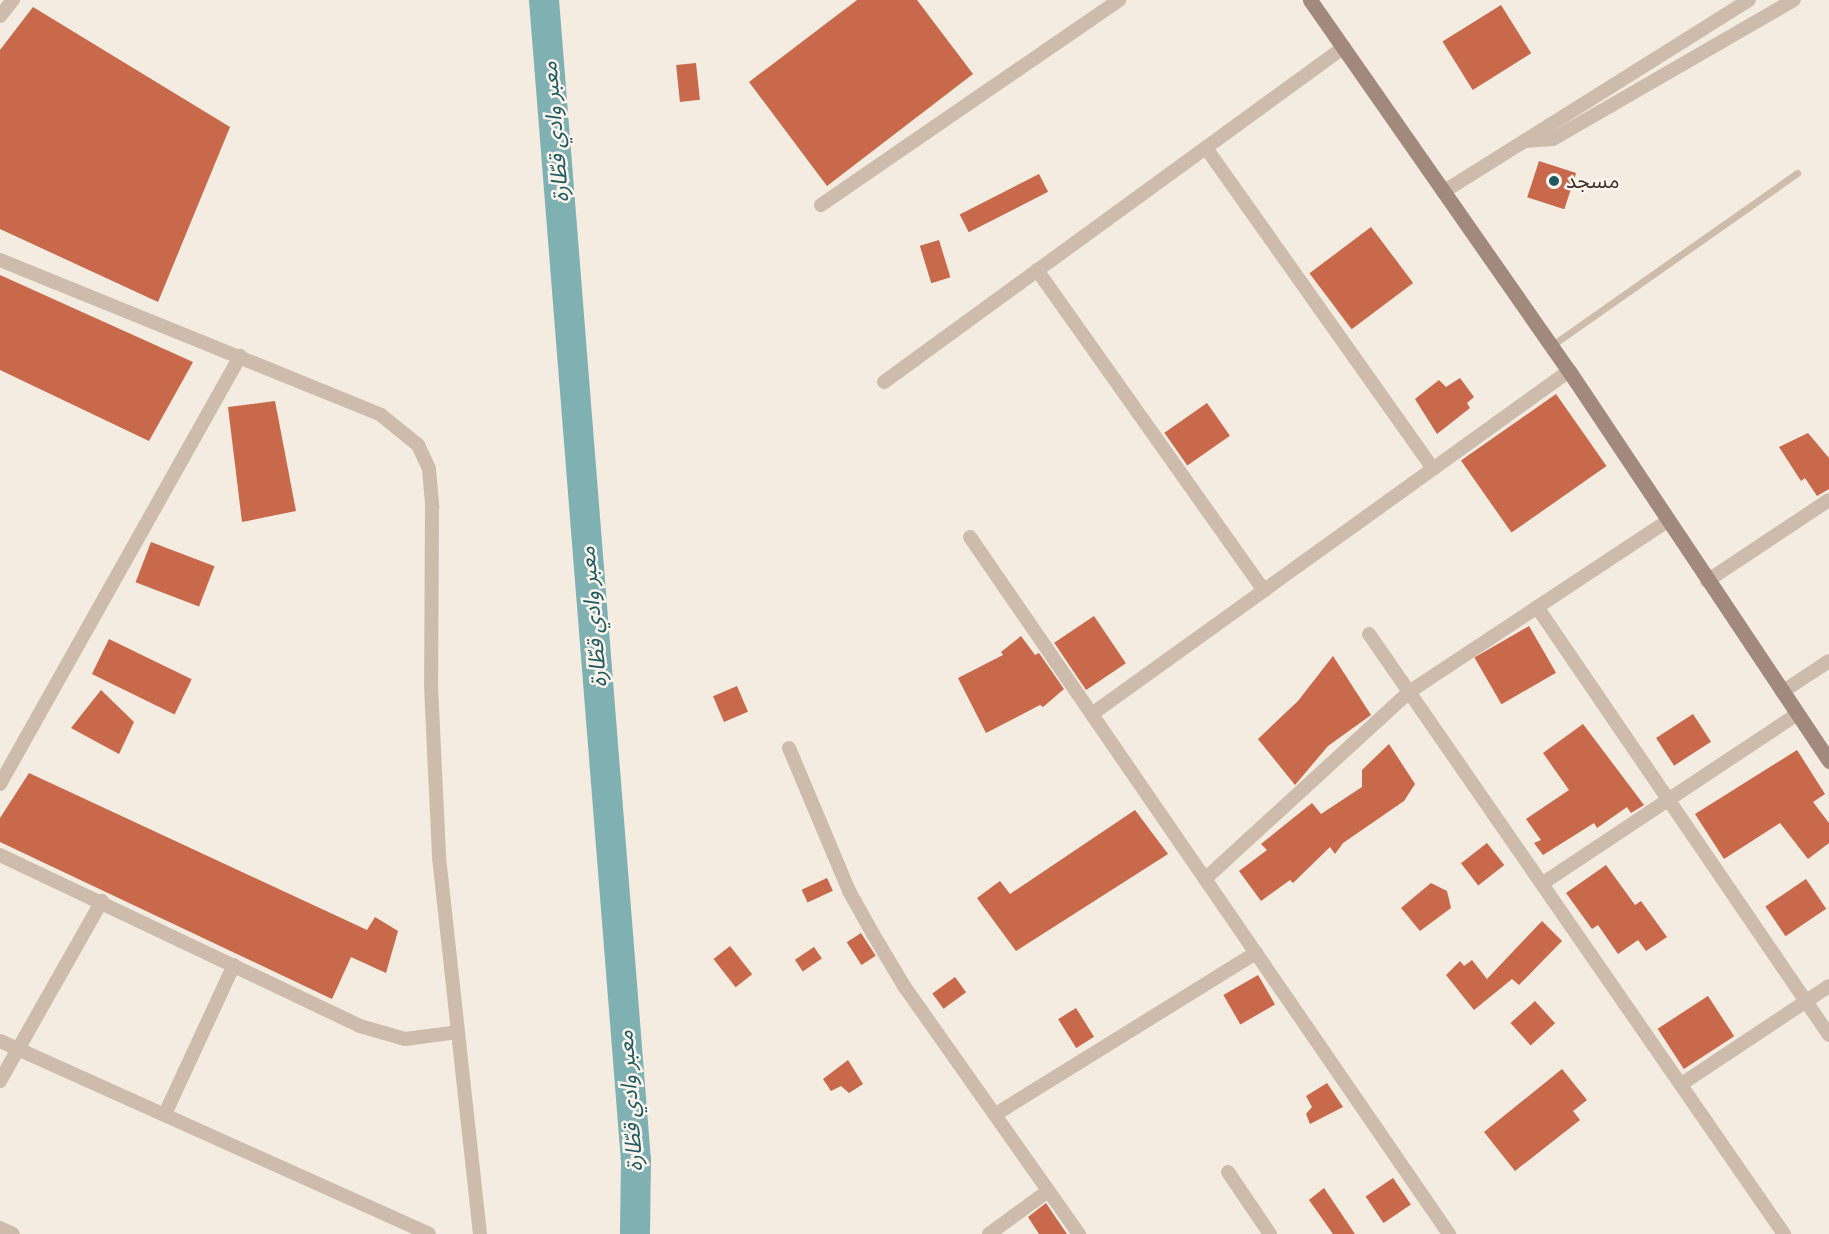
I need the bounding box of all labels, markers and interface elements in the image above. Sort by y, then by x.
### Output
water label: معبر وادي قطّارة [536,60,574,204]
place label: مسجد [1566,168,1619,194]
marker: مسجد [1547,174,1561,188]
water label: معبر وادي قطّارة [574,545,612,689]
water label: معبر وادي قطّارة [612,1030,648,1172]

